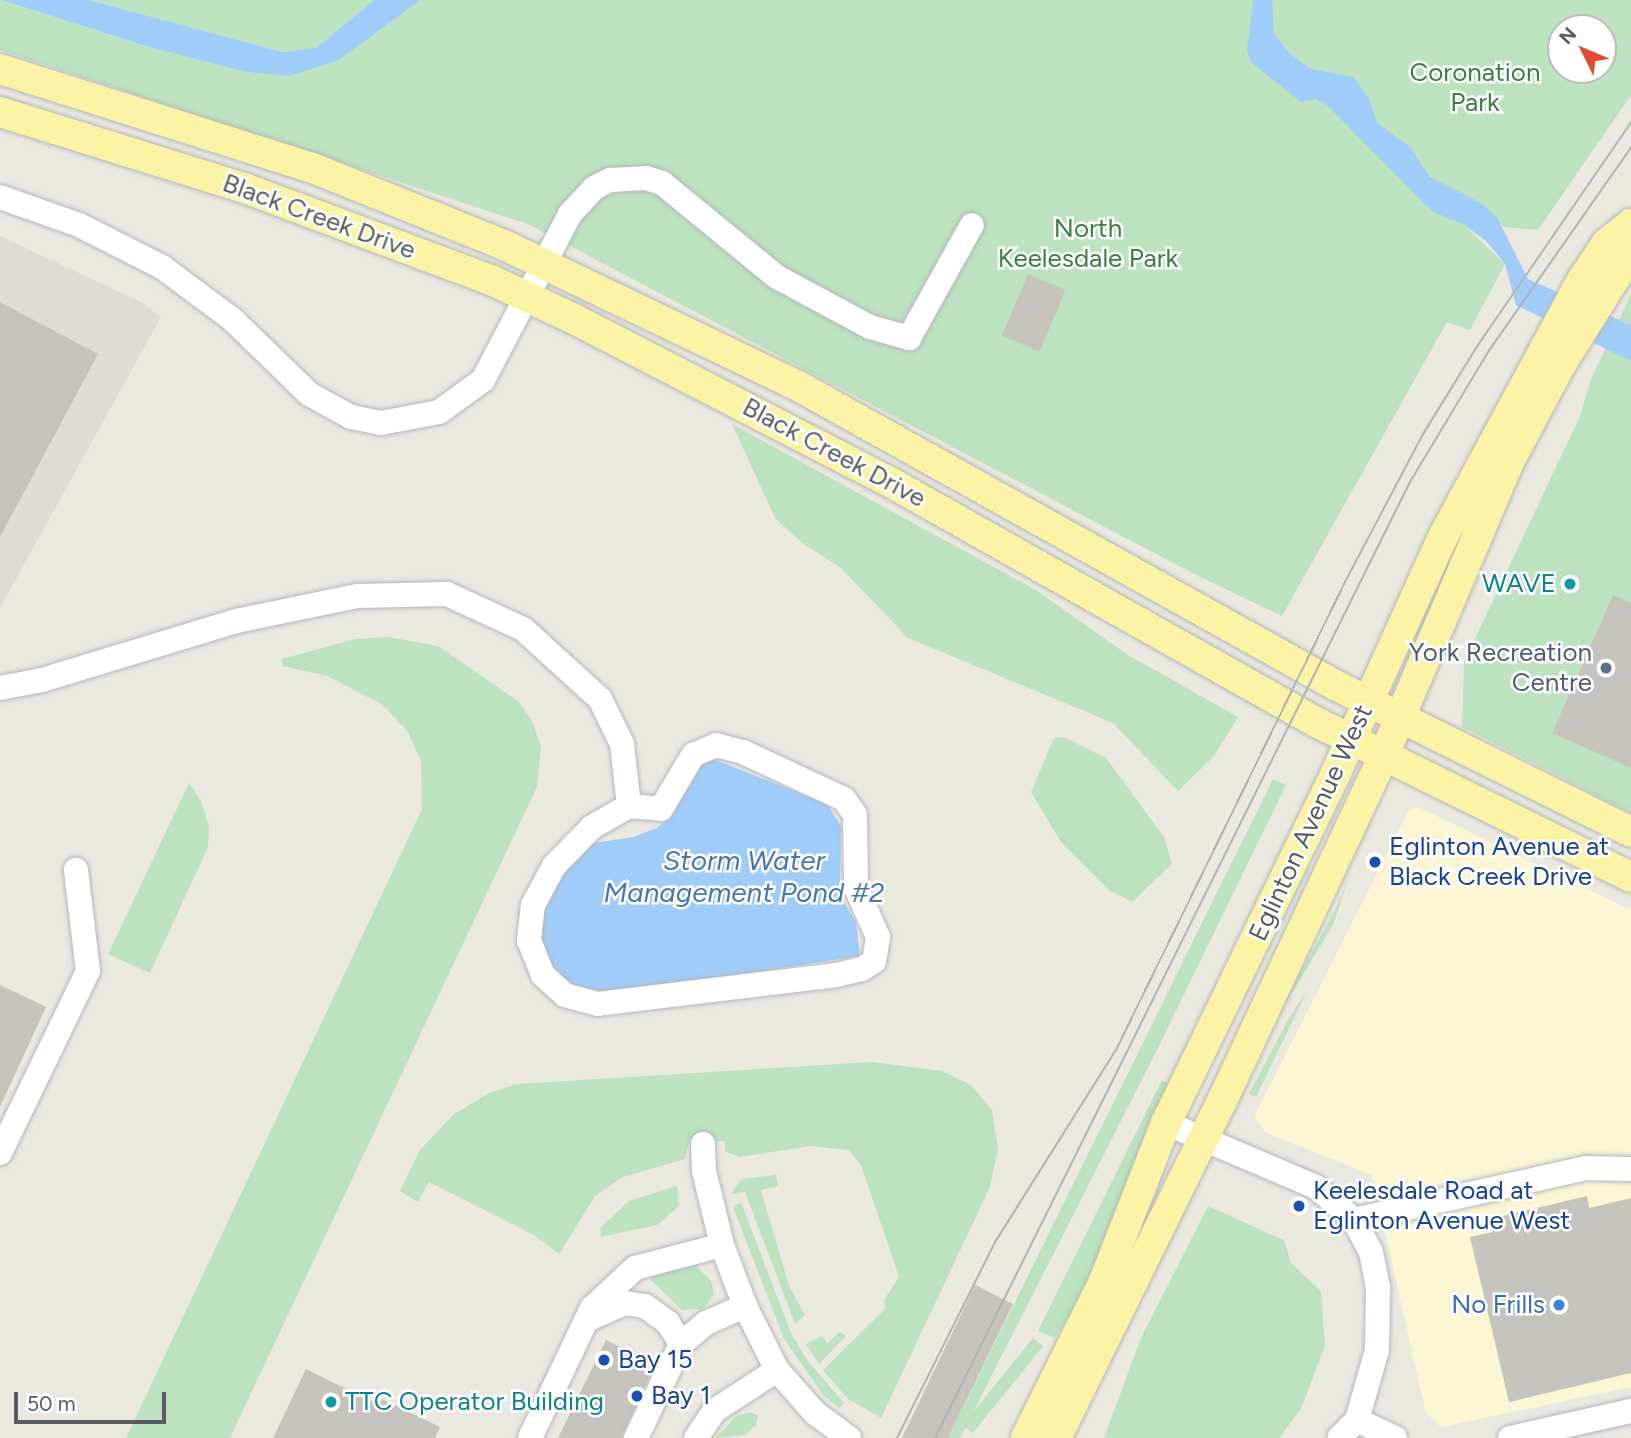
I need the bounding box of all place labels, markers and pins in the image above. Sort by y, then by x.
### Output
place label: WAVE [1482,568,1556,600]
marker: WAVE [1562,576,1578,592]
place label: York Recreation Centre [1409,637,1592,698]
marker: York Recreation Centre [1598,660,1614,676]
place label: Eglinton Avenue at Black Creek Drive [1389,831,1609,892]
marker: Eglinton Avenue at Black Creek Drive [1367,854,1383,870]
place label: Keelesdale Road at Eglinton Avenue West [1313,1175,1570,1236]
marker: Keelesdale Road at Eglinton Avenue West [1291,1198,1307,1214]
place label: No Frills [1451,1289,1545,1321]
marker: No Frills [1551,1297,1567,1313]
place label: Bay 15 [618,1344,693,1376]
marker: Bay 15 [596,1352,612,1368]
place label: Bay 1 [651,1380,711,1412]
place label: TTC Operator Building [345,1386,604,1418]
marker: Bay 1 [629,1388,645,1404]
marker: TTC Operator Building [323,1394,339,1410]

